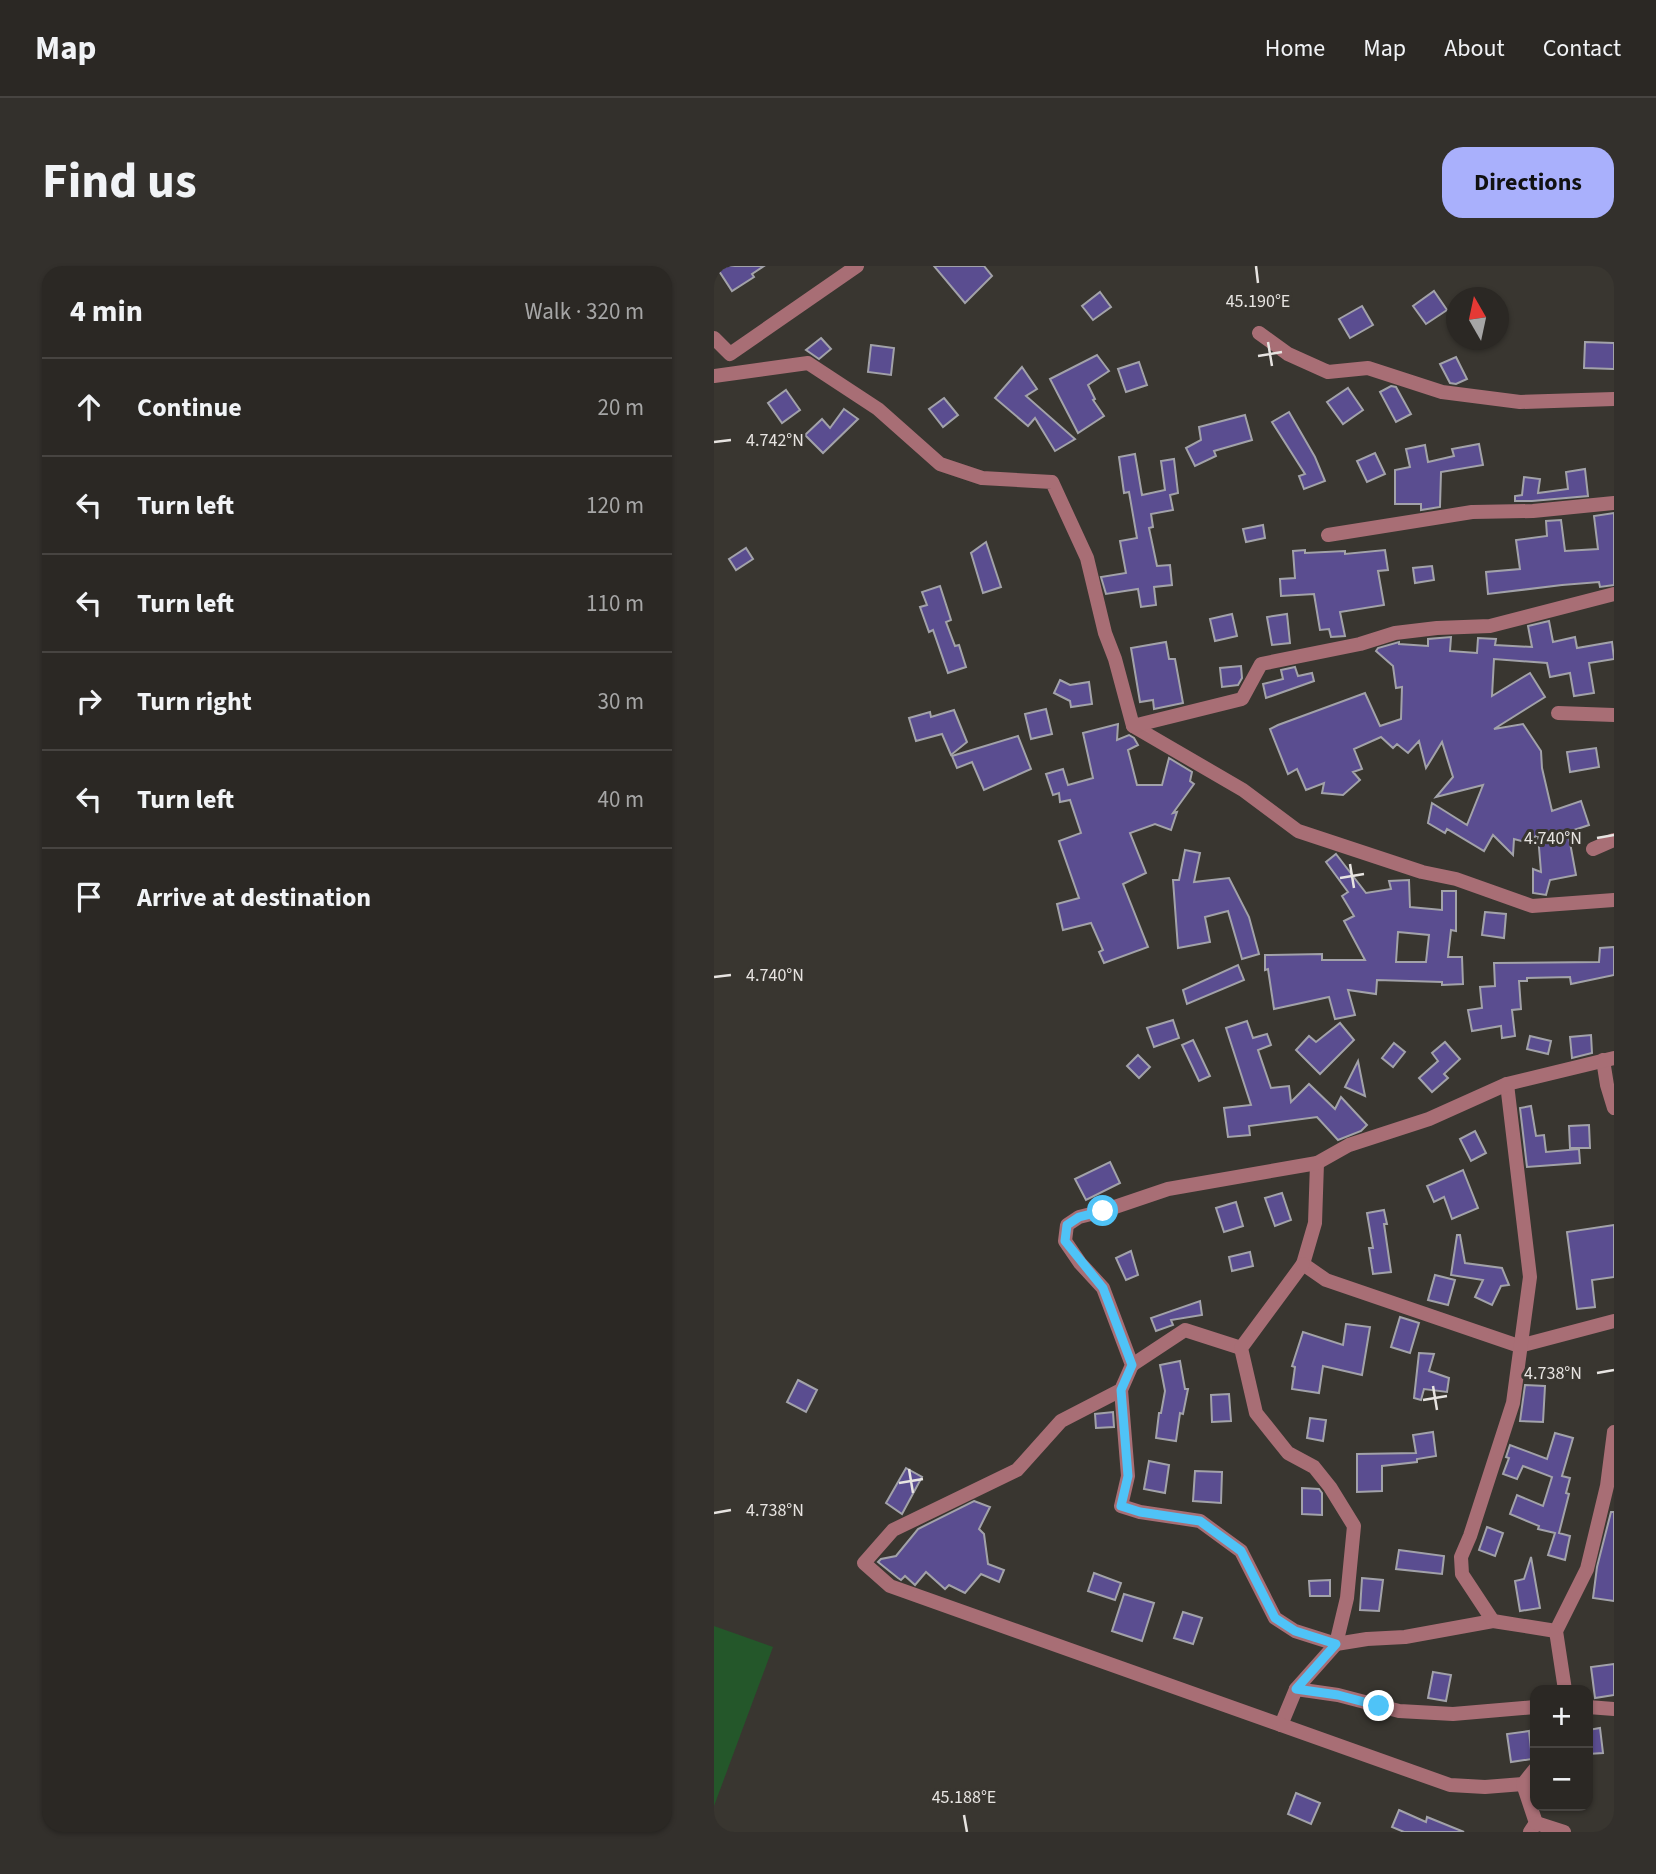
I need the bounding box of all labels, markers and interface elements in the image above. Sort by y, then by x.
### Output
text: Map [35,25,96,72]
text: Home [1265,31,1325,66]
text: Map [1363,31,1406,66]
text: About [1444,31,1505,66]
text: Contact [1543,31,1621,66]
text: Find us [42,147,197,217]
button: Directions [1442,147,1614,218]
north arrow [1446,287,1509,350]
text: 45.190°E [1226,289,1290,314]
text: 4 min [70,290,143,333]
text: Walk · 320 m [525,295,644,328]
icon: ahead [70,388,108,426]
text: Continue [137,389,242,426]
text: 20 m [597,391,644,424]
text: 4.742°N [746,428,804,453]
icon: left [70,486,108,524]
text: Turn left [137,487,234,524]
text: 120 m [586,489,644,522]
icon: left [70,584,108,622]
text: Turn left [137,585,234,622]
text: 110 m [586,587,644,620]
icon: right [70,682,108,720]
text: Turn right [137,683,252,720]
text: 30 m [597,685,644,718]
icon: left [70,780,108,818]
text: Turn left [137,781,234,818]
text: 40 m [597,783,644,816]
text: 4.740°N [1524,826,1582,851]
icon: arrive [70,878,108,916]
text: Arrive at destination [137,879,371,916]
text: 4.740°N [746,963,804,988]
route start [1087,1195,1118,1226]
text: 4.738°N [1524,1361,1582,1386]
text: 4.738°N [746,1498,804,1523]
map controls [1530,1685,1593,1811]
button: + [1530,1685,1593,1748]
route end [1363,1690,1394,1721]
button: − [1530,1748,1593,1811]
text: 45.188°E [932,1785,996,1810]

